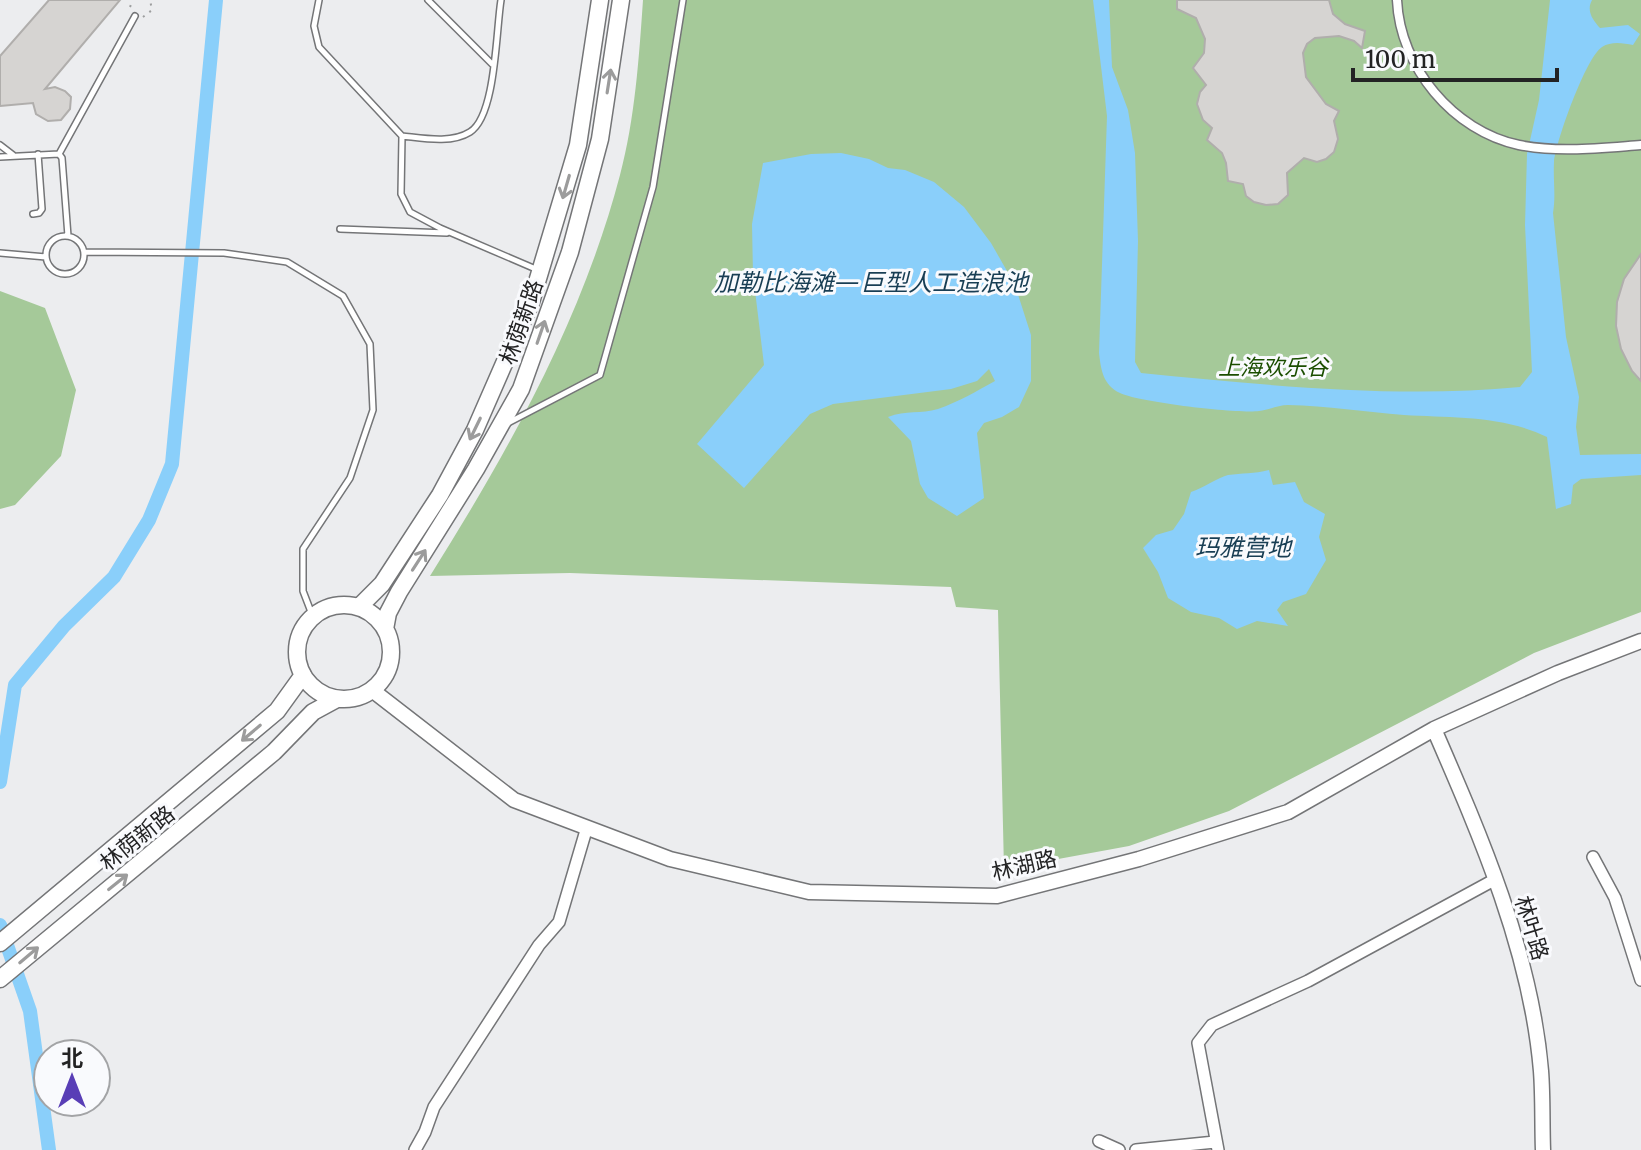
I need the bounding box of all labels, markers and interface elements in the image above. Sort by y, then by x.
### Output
scale bar [1353,32,1557,82]
text: 100 m [1365,44,1436,75]
one-way arrow [602,69,617,94]
one-way arrow [558,173,573,199]
water label: 加勒比海滩—巨型人工造浪池 [714,267,1030,298]
street label: 林荫新路 [493,276,549,368]
one-way arrow [535,319,550,344]
park label: 上海欢乐谷 [1218,353,1330,381]
one-way arrow [466,417,482,441]
water label: 玛雅营地 [1195,532,1294,563]
one-way arrow [412,549,428,572]
one-way arrow [242,724,262,742]
street label: 林荫新路 [94,799,180,877]
street label: 林湖路 [989,844,1059,886]
one-way arrow [107,873,128,891]
street label: 林叶路 [1509,892,1555,964]
one-way arrow [18,946,39,964]
north arrow [32,1038,112,1118]
text: 北 [61,1044,83,1072]

